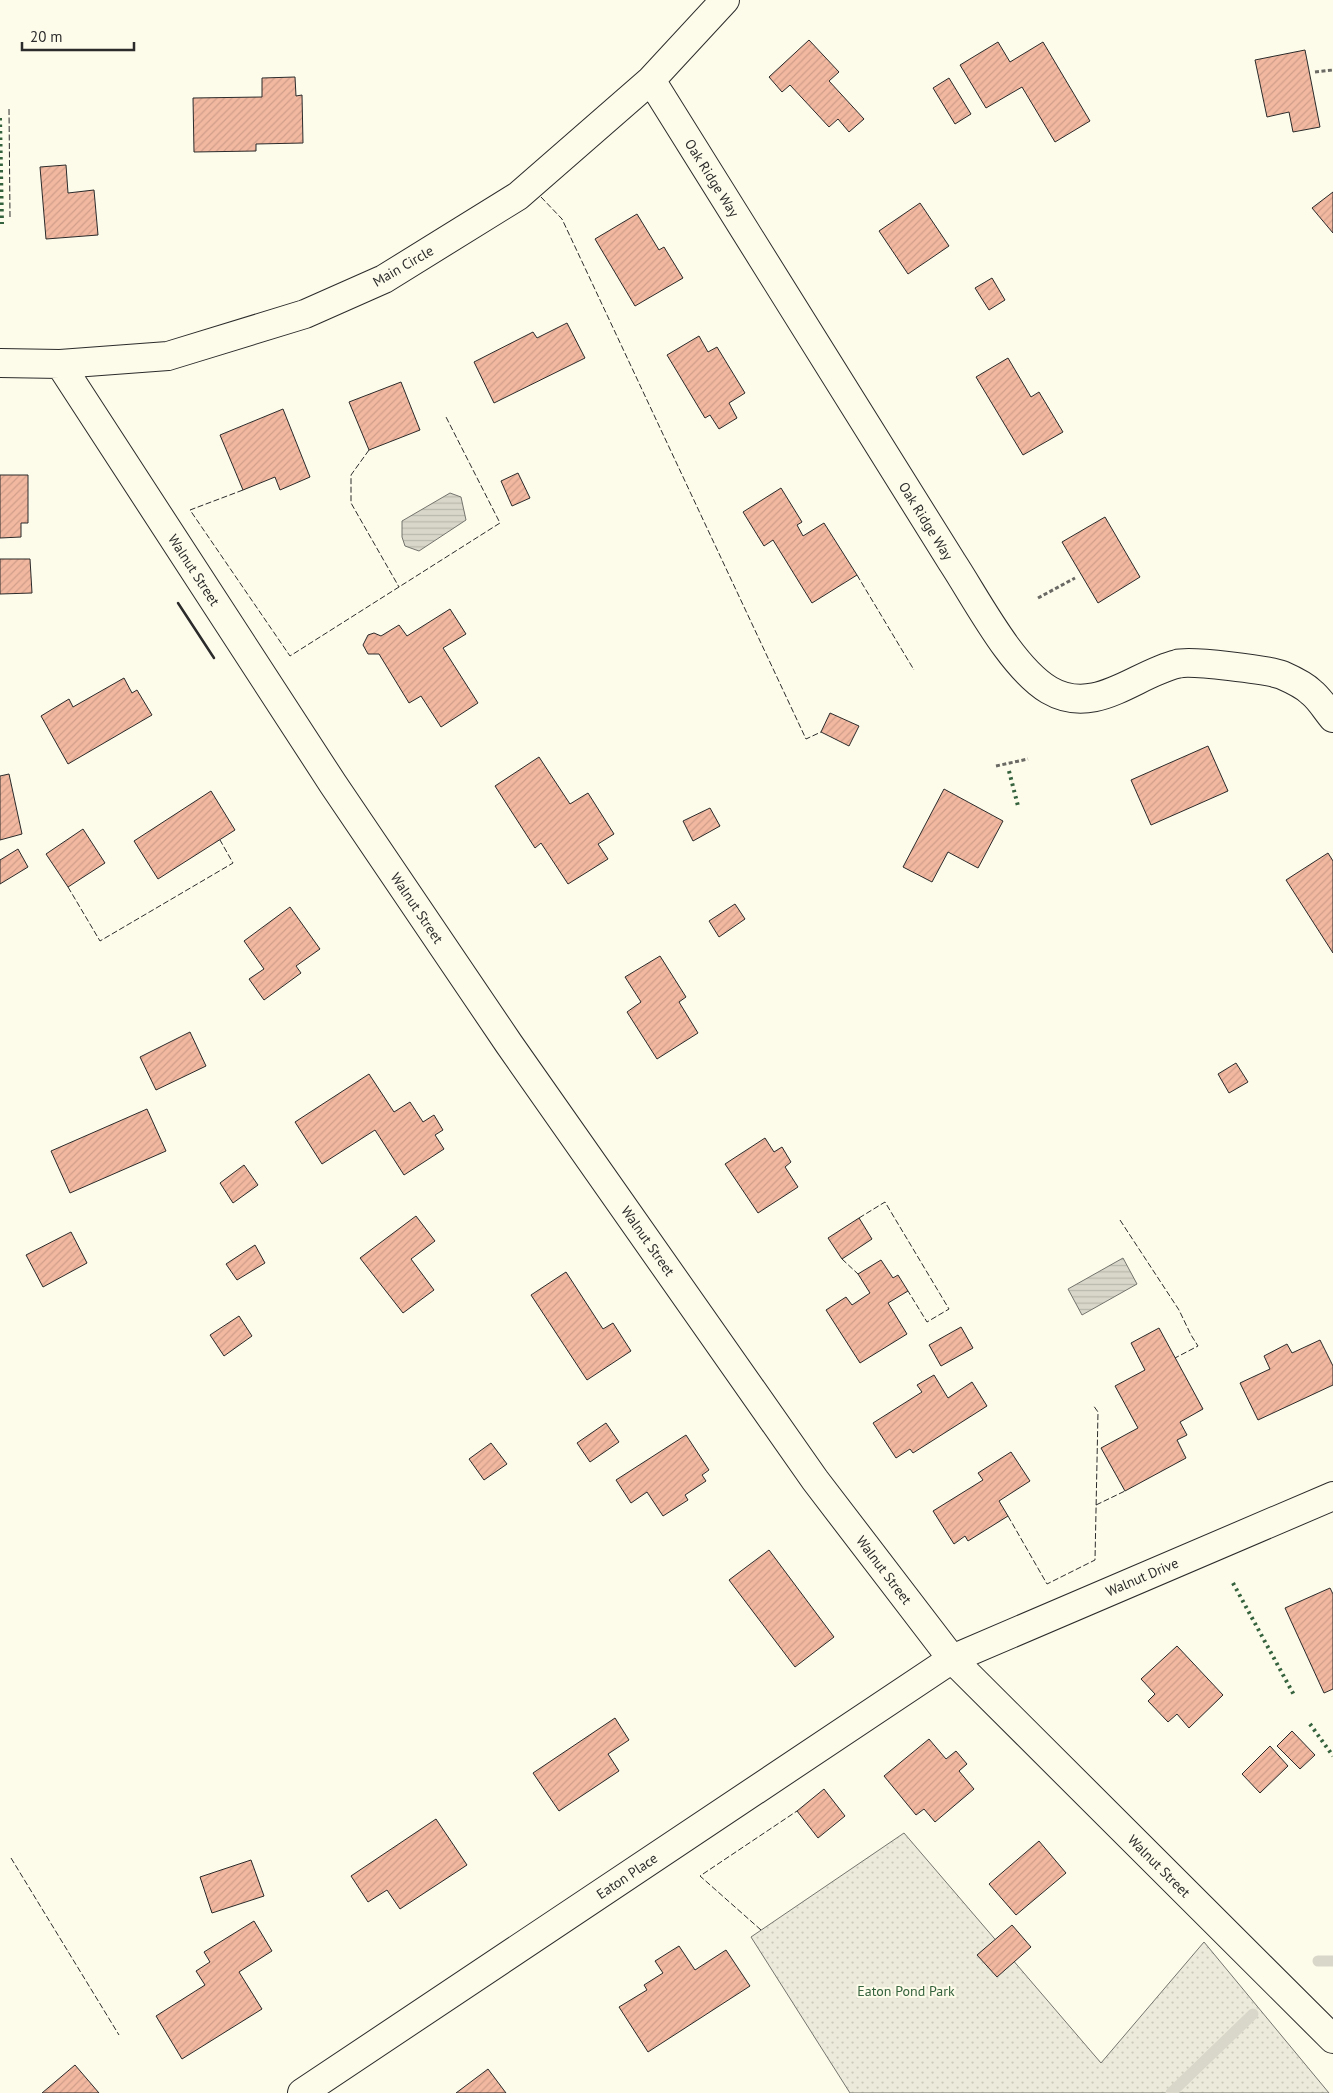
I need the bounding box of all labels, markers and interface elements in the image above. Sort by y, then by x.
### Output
scale bar [22,20,135,52]
text: 20 m [30,27,63,46]
street label: Oak Ridge Way [681,136,743,221]
street label: Main Circle [369,241,437,291]
street label: Oak Ridge Way [895,479,957,564]
street label: Walnut Street [164,531,224,609]
street label: Walnut Street [387,869,447,947]
street label: Walnut Street [617,1202,679,1280]
street label: Walnut Street [852,1532,916,1608]
street label: Walnut Drive [1103,1554,1181,1600]
street label: Walnut Street [1124,1831,1194,1901]
street label: Eaton Place [593,1849,661,1903]
park label: Eaton Pond Park [857,1982,955,2000]

